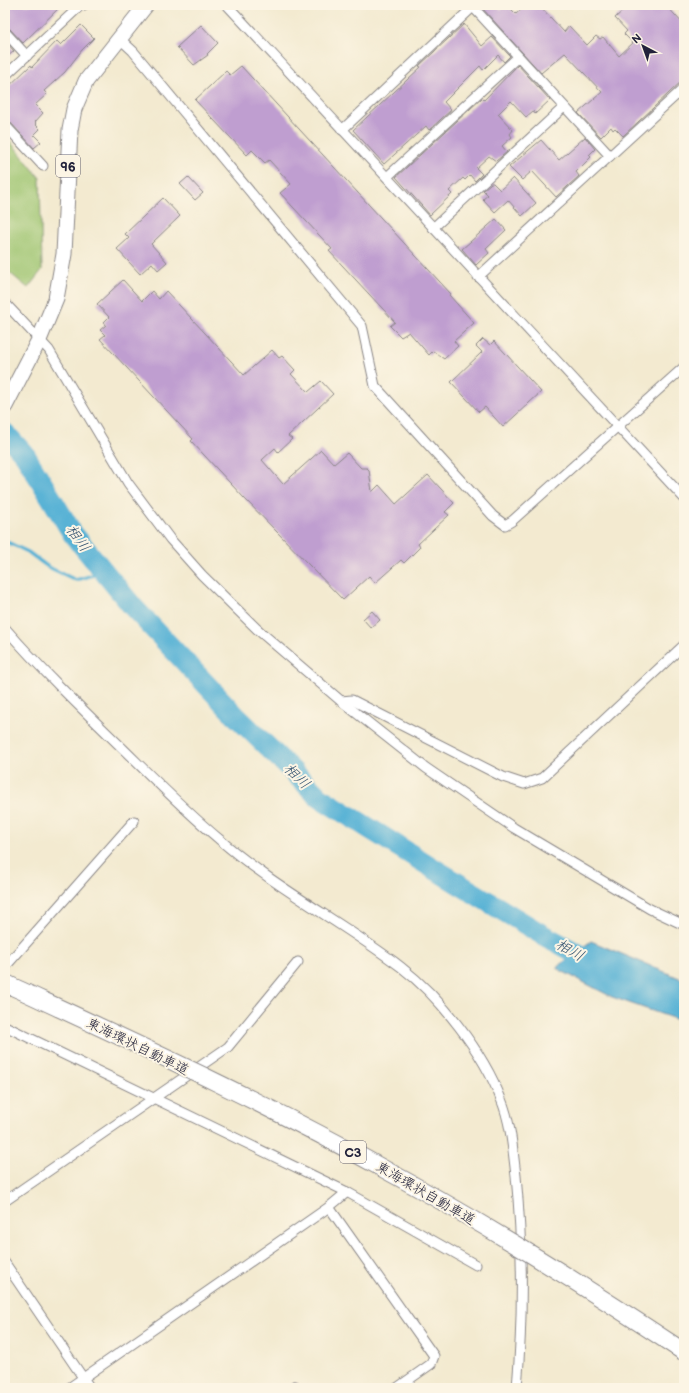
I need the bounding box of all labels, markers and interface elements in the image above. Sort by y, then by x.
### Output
north arrow [623,26,663,66]
text: N [629,31,644,46]
road number: 96 [56,155,80,177]
water label: 相川 [61,521,94,556]
water label: 相川 [279,759,314,794]
water label: 相川 [552,935,587,966]
street label: 東海環状自動車道 [84,1014,192,1079]
road number: C3 [340,1141,366,1163]
street label: 東海環状自動車道 [373,1158,478,1229]

